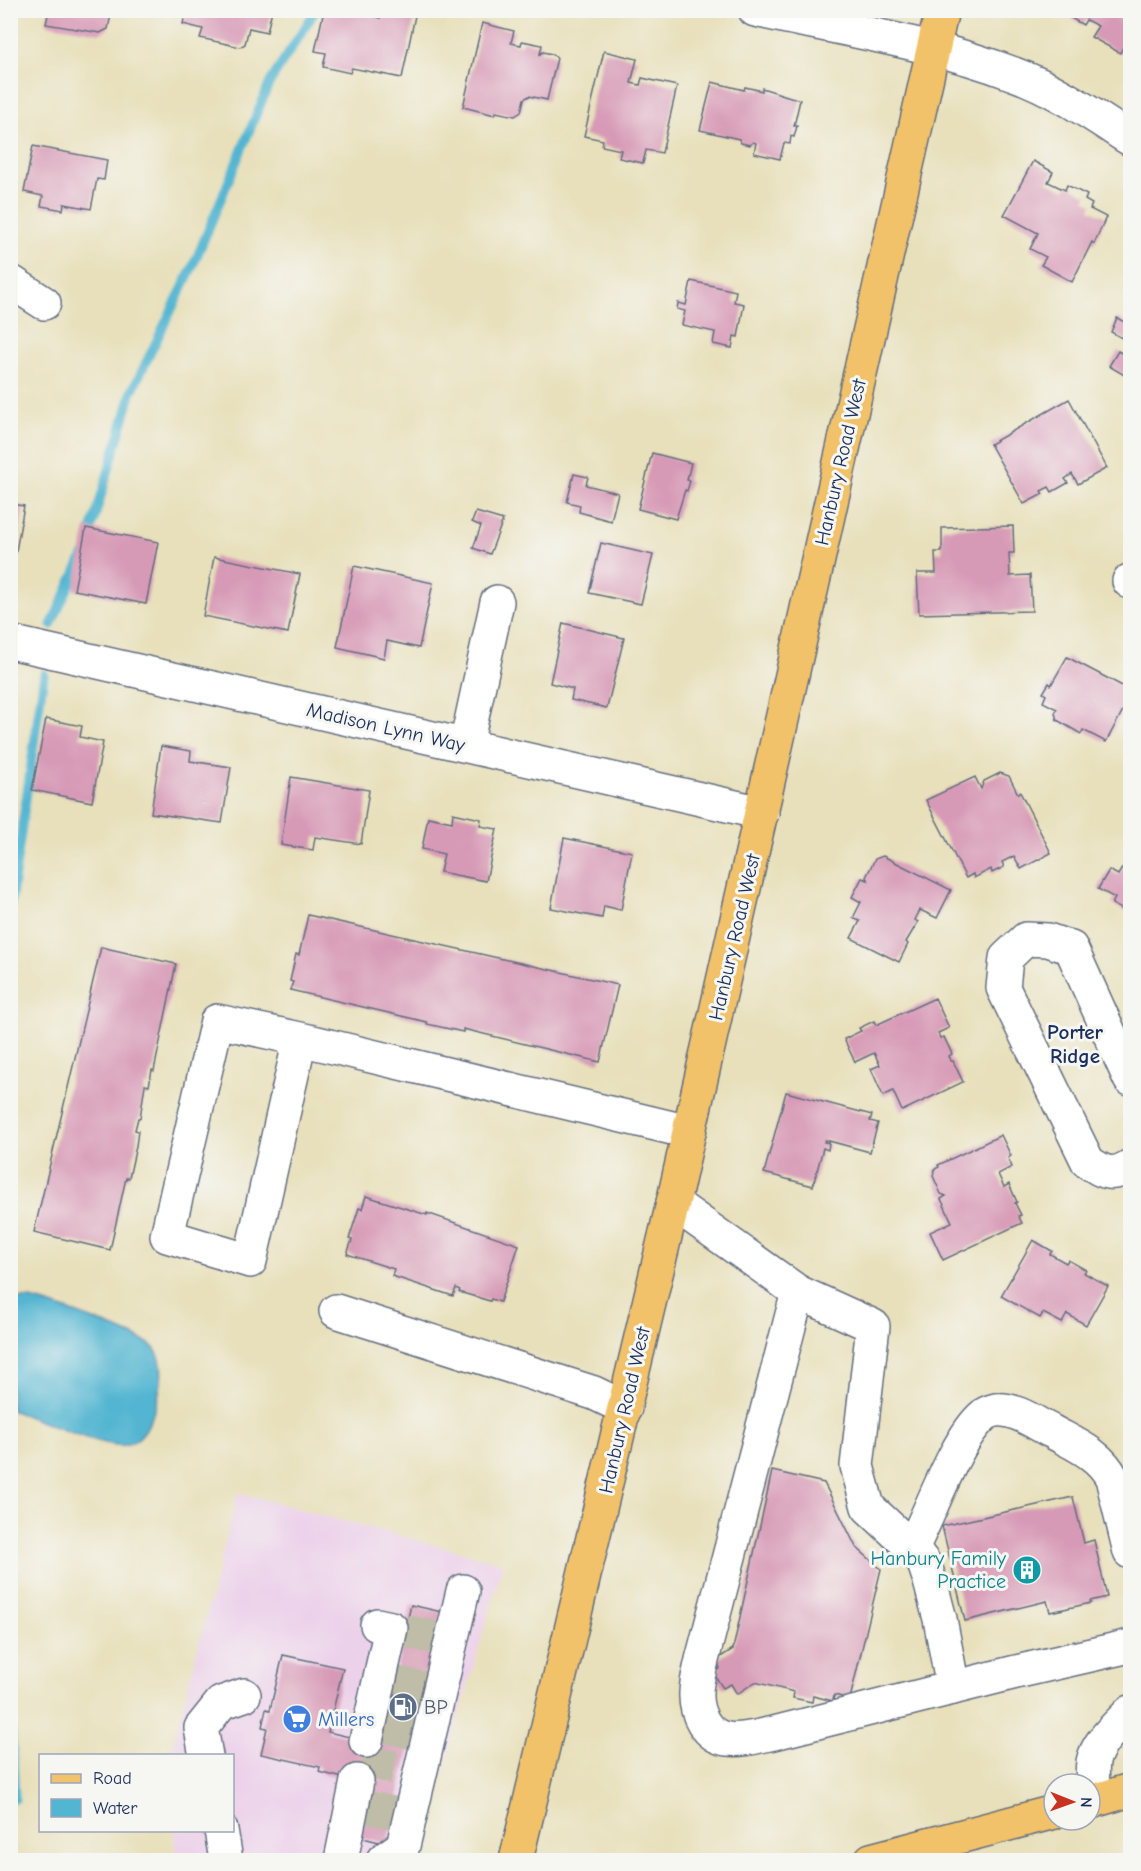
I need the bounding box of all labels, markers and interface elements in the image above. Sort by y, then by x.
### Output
street label: Hanbury Road West [810,375,871,548]
street label: Madison Lynn Way [304,698,467,757]
street label: Hanbury Road West [704,850,765,1023]
district label: Porter Ridge [1047,1020,1104,1068]
street label: Hanbury Road West [594,1323,655,1496]
place label: Hanbury Family Practice [871,1547,1006,1593]
building icon: Hanbury Family Practice [1011,1554,1043,1586]
fuel station icon: BP [387,1691,419,1723]
place label: BP [424,1696,448,1719]
supermarket icon: Millers [281,1703,313,1735]
place label: Millers [318,1708,374,1731]
legend [39,1754,234,1832]
text: Road [93,1768,132,1789]
north arrow [1042,1772,1102,1832]
text: N [1077,1797,1095,1808]
text: Water [93,1798,138,1819]

